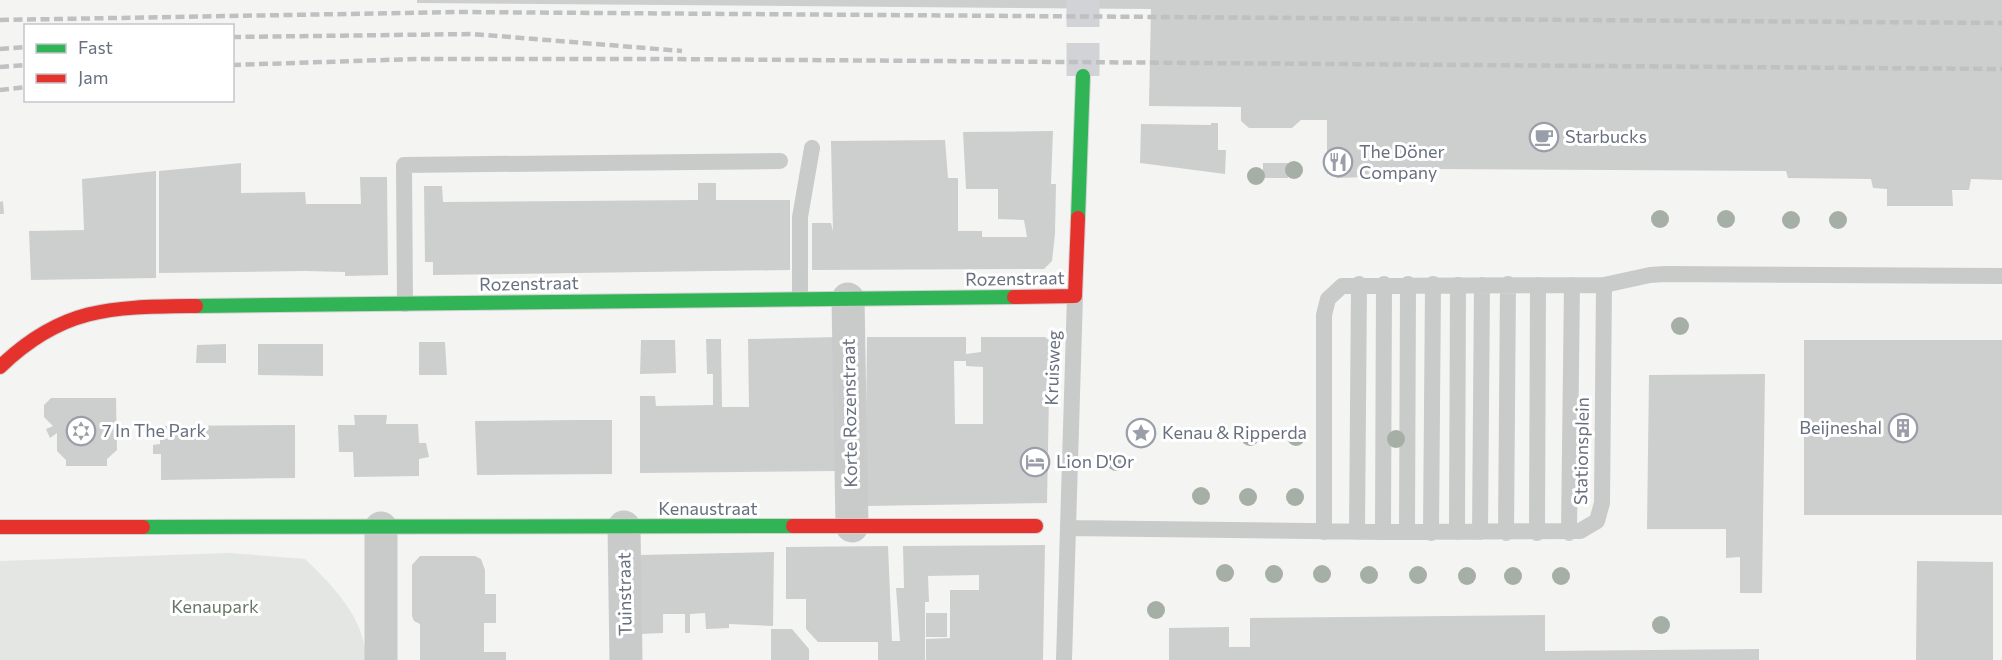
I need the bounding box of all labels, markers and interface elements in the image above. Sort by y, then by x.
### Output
legend [24,24,234,102]
text: Fast [78,36,113,58]
text: Jam [78,66,108,88]
cafe icon: Starbucks [1528,121,1560,153]
place label: Starbucks [1565,125,1647,147]
place label: The Döner Company [1359,140,1445,183]
restaurant icon: The Döner Company [1322,146,1354,178]
street label: Rozenstraat [965,266,1065,290]
street label: Rozenstraat [479,271,579,295]
street label: Kruisweg [1040,330,1064,406]
street label: Korte Rozenstraat [837,338,861,488]
street label: Stationsplein [1569,397,1593,505]
building icon: Beijneshal [1887,412,1919,444]
synagogue icon: 7 In The Park [65,415,97,447]
place label: Beijneshal [1799,416,1882,438]
place icon: Kenau & Ripperda [1125,417,1157,449]
place label: 7 In The Park [102,419,206,441]
place label: Kenau & Ripperda [1162,421,1307,443]
hotel icon: Lion D'Or [1019,446,1051,478]
place label: Lion D'Or [1056,450,1134,472]
street label: Kenaustraat [658,497,758,519]
street label: Tuinstraat [612,552,636,636]
park label: Kenaupark [171,595,259,617]

